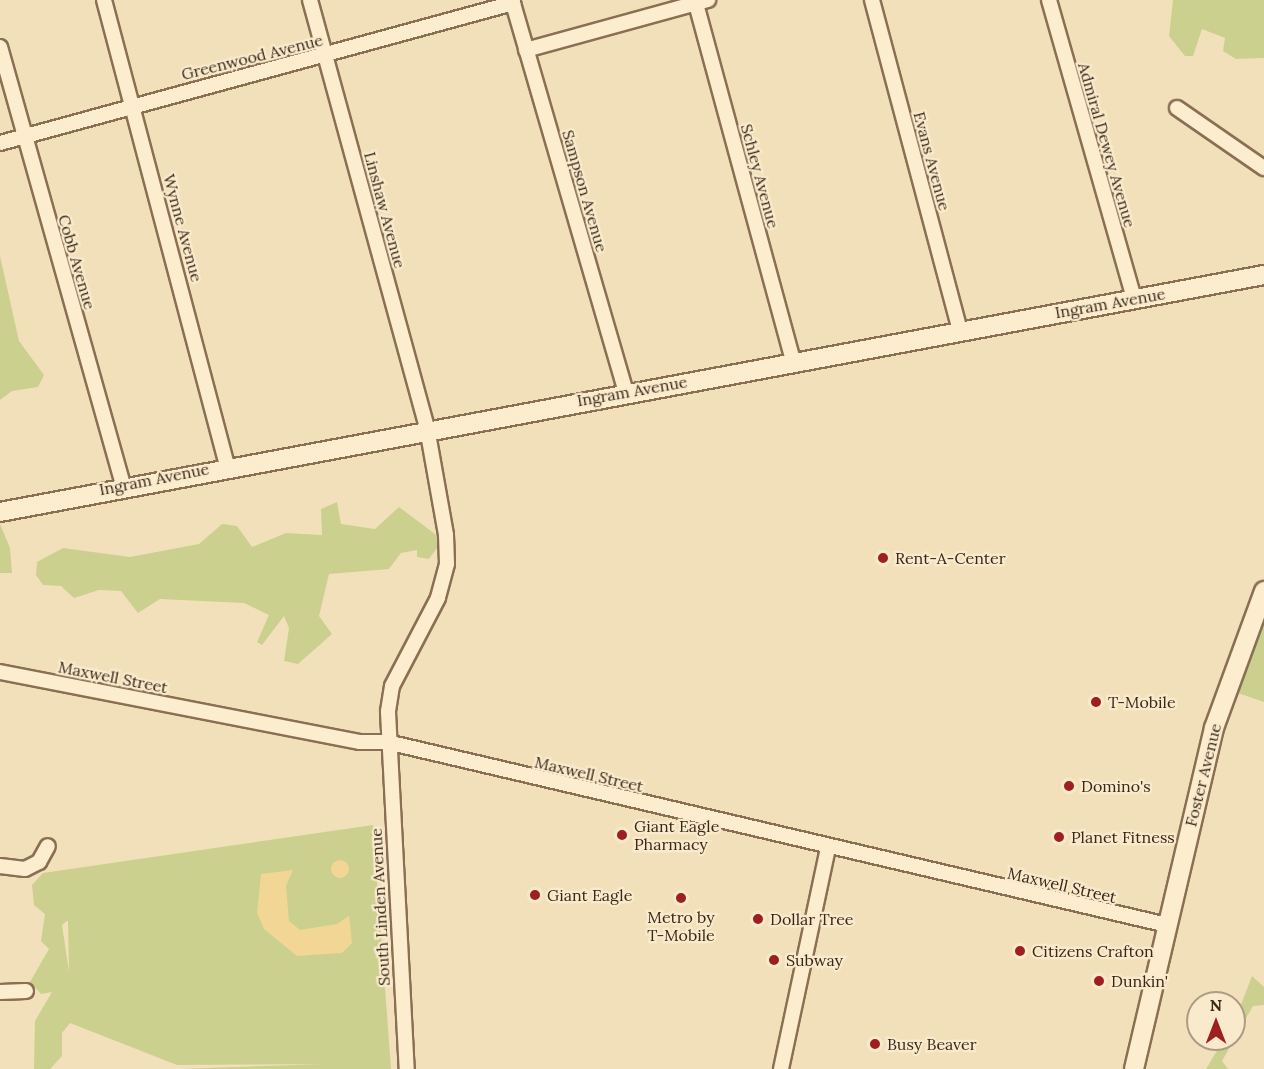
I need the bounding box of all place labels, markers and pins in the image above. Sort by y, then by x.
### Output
place label: Rent-A-Center [895,548,1006,568]
marker: Rent-A-Center [876,551,890,565]
place label: T-Mobile [1108,692,1176,712]
marker: T-Mobile [1089,695,1103,709]
place label: Domino's [1081,776,1151,796]
marker: Domino's [1062,779,1076,793]
place label: Giant Eagle Pharmacy [634,816,719,854]
place label: Planet Fitness [1071,827,1175,847]
marker: Giant Eagle Pharmacy [615,828,629,842]
marker: Planet Fitness [1052,830,1066,844]
place label: Giant Eagle [547,885,632,905]
marker: Giant Eagle [528,888,542,902]
marker: Metro by T-Mobile [674,891,688,905]
place label: Metro by T-Mobile [647,907,715,945]
place label: Dollar Tree [770,909,853,929]
marker: Dollar Tree [751,912,765,926]
place label: Citizens Crafton [1032,941,1154,961]
marker: Citizens Crafton [1013,944,1027,958]
place label: Subway [786,950,843,970]
marker: Subway [767,953,781,967]
place label: Dunkin' [1111,971,1168,991]
marker: Dunkin' [1092,974,1106,988]
place label: Busy Beaver [887,1034,977,1054]
marker: Busy Beaver [868,1037,882,1051]

